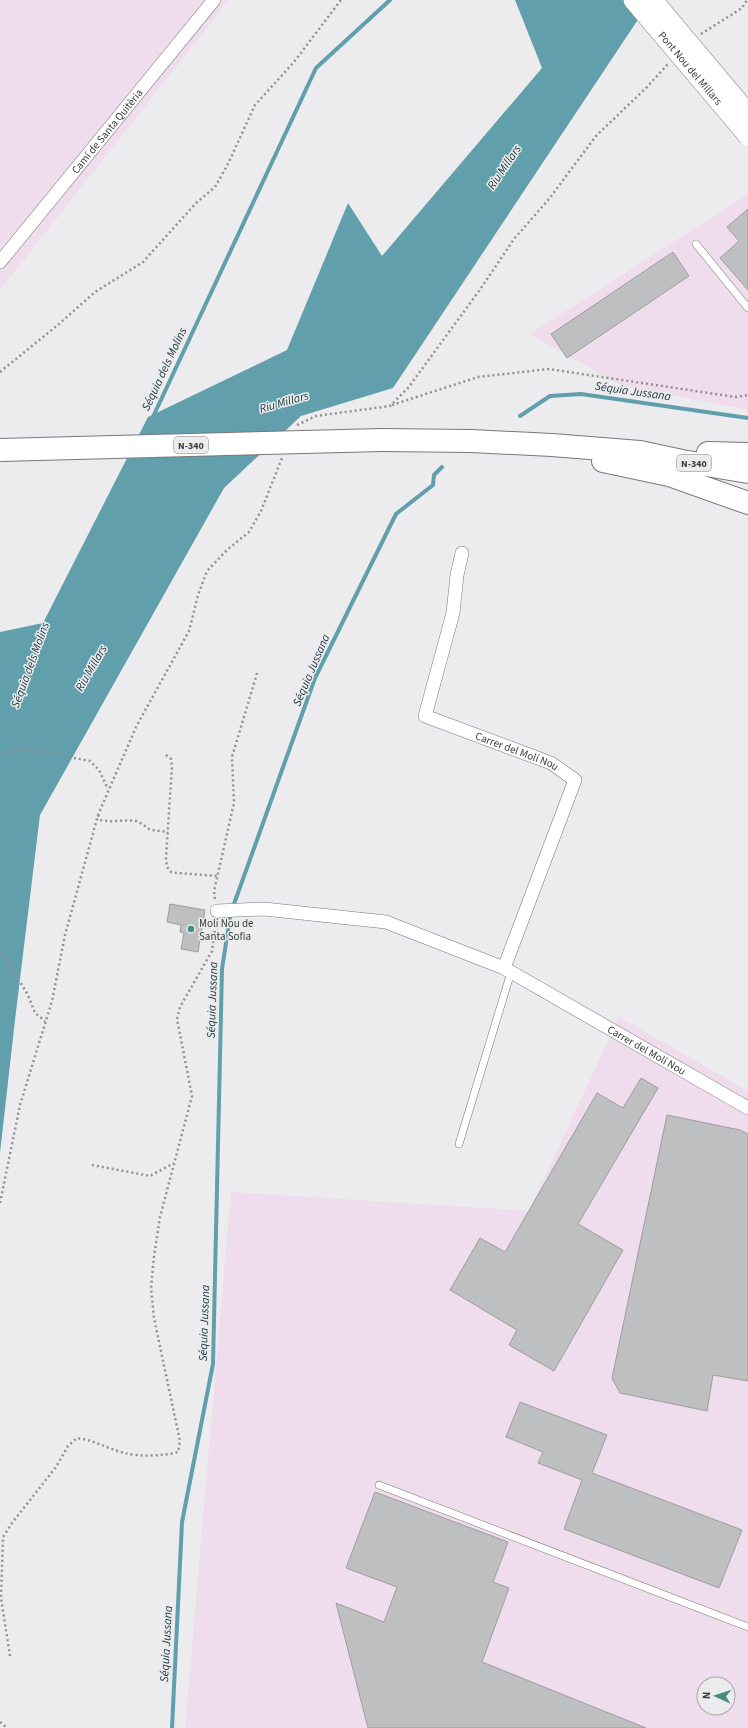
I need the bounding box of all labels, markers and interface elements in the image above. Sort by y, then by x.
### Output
street label: Pont Nou del Millars [655,28,726,109]
street label: Camí de Santa Quitèria [68,86,146,177]
water label: Riu Millars [483,141,526,193]
water label: Séquia dels Molins [138,325,191,414]
water label: Séquia Jussana [594,378,673,405]
water label: Riu Millars [257,387,311,418]
road number: N-340 [174,437,208,453]
road number: N-340 [677,455,711,471]
water label: Séquia dels Molins [7,620,54,710]
water label: Séquia Jussana [289,631,334,709]
water label: Riu Millars [71,642,112,694]
street label: Carrer del Molí Nou [473,728,562,774]
place label: Molí Nou de Santa Sofia [199,916,254,944]
marker: Molí Nou de Santa Sofia [186,924,196,934]
water label: Séquia Jussana [203,961,222,1039]
street label: Carrer del Molí Nou [605,1022,689,1079]
water label: Séquia Jussana [195,1284,214,1362]
water label: Séquia Jussana [156,1605,177,1683]
north arrow [696,1676,736,1716]
text: N [699,1691,714,1700]

